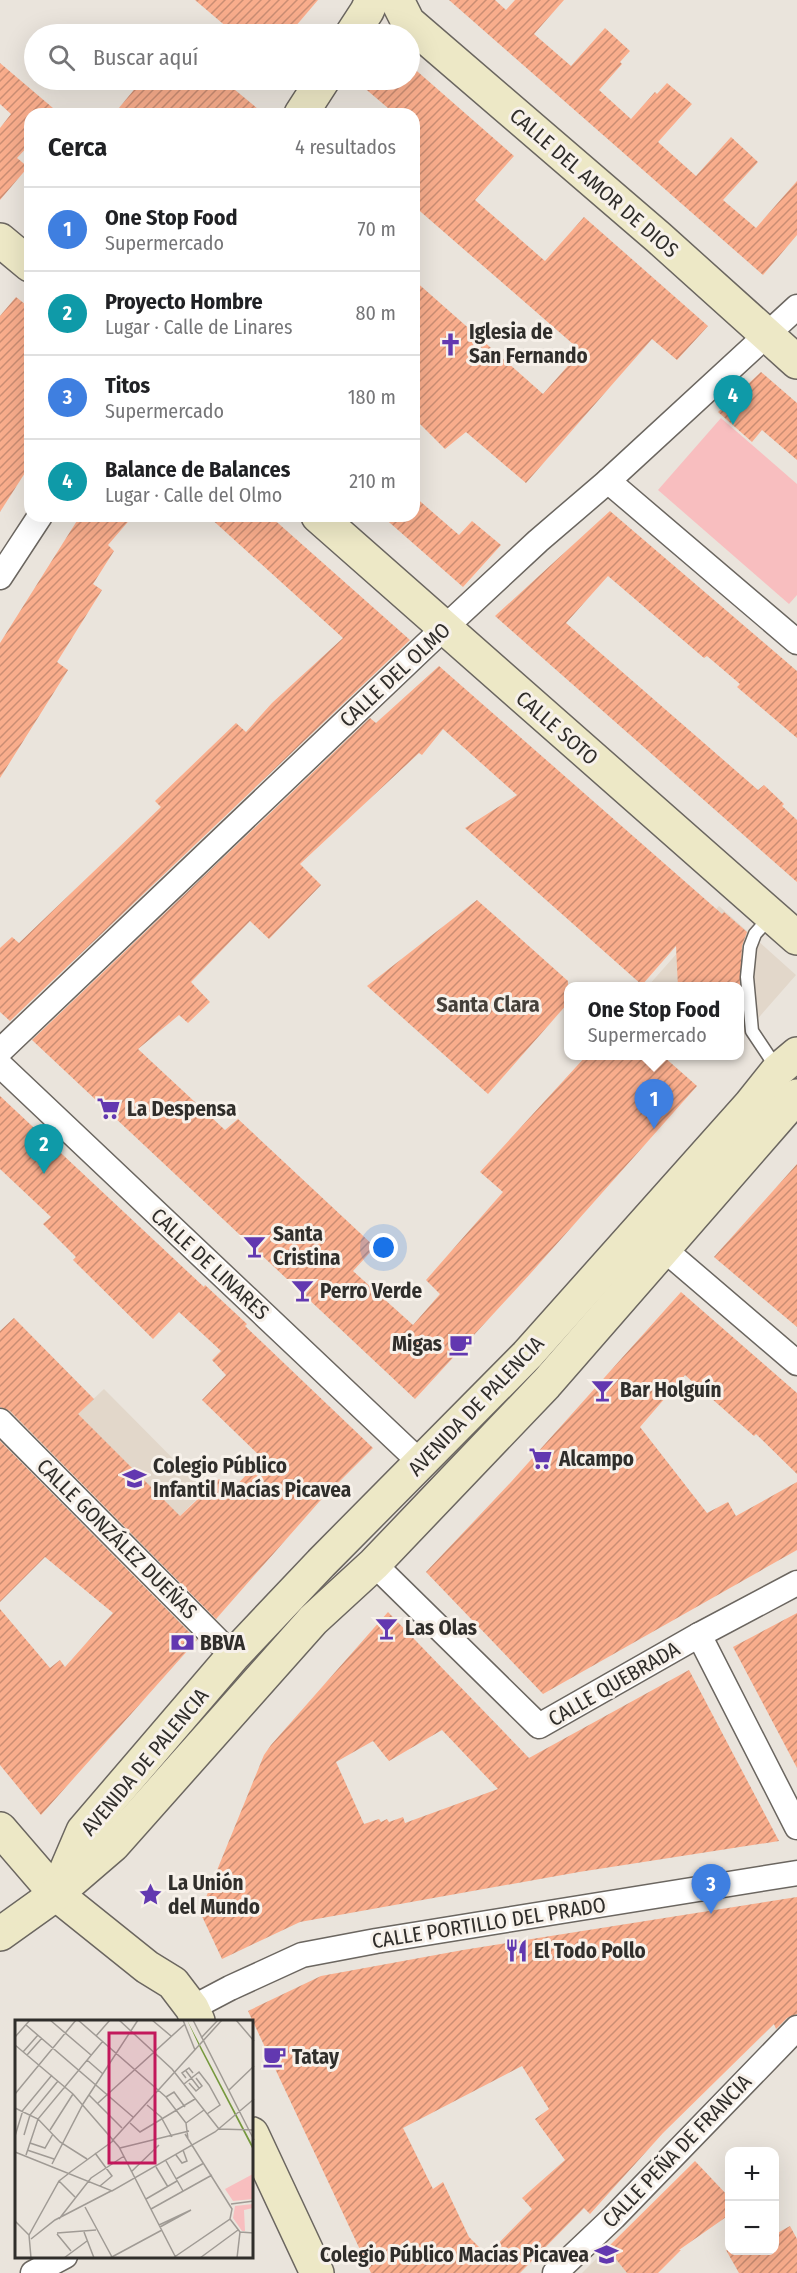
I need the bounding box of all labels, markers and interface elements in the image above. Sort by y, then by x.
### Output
search box [24,24,420,90]
icon: search [45,41,78,74]
text: Buscar aquí [93,44,198,71]
street label: CALLE DEL AMOR DE DIOS [504,103,684,263]
text: Cerca [48,132,107,163]
text: 4 resultados [295,135,396,159]
text: One Stop Food [105,204,238,231]
text: 1 [63,217,72,241]
text: 70 m [358,217,396,241]
text: Supermercado [105,231,224,255]
text: Proyecto Hombre [105,288,263,315]
text: 2 [63,301,72,325]
text: 80 m [356,301,396,325]
text: Lugar · Calle de Linares [105,315,292,339]
place label: Iglesia de San Fernando [469,319,588,369]
church icon: Iglesia de San Fernando [438,331,464,357]
text: Titos [105,372,150,399]
pin: 4 [714,376,752,425]
text: 3 [63,385,72,409]
text: 180 m [348,385,396,409]
text: Supermercado [105,399,224,423]
text: Balance de Balances [105,456,290,483]
text: 4 [62,469,73,493]
text: 210 m [349,469,396,493]
text: Lugar · Calle del Olmo [105,483,282,507]
street label: CALLE DEL OLMO [334,617,456,733]
street label: CALLE SOTO [511,685,603,771]
popup [564,982,744,1060]
district label: Santa Clara [436,991,540,1018]
text: One Stop Food [588,996,720,1023]
text: Supermercado [588,1023,707,1047]
pin: 1 [634,1080,674,1129]
supermarket icon: La Despensa [96,1096,122,1122]
place label: La Despensa [127,1096,236,1122]
pin: 2 [24,1124,63,1174]
street label: CALLE DE LINARES [145,1203,275,1325]
place label: Santa Cristina [273,1221,340,1271]
bar icon: Santa Cristina [242,1233,268,1259]
your location [369,1233,398,1262]
bar icon: Perro Verde [289,1278,315,1304]
place label: Perro Verde [320,1278,422,1304]
place label: Migas [392,1331,442,1357]
street label: AVENIDA DE PALENCIA [403,1331,549,1481]
cafe icon: Migas [447,1331,473,1357]
bar icon: Bar Holguín [589,1377,615,1403]
place label: Bar Holguín [620,1377,721,1403]
supermarket icon: Alcampo [528,1446,554,1472]
place label: Alcampo [558,1446,634,1472]
street label: CALLE GONZÁLEZ DUEÑAS [31,1453,203,1625]
place label: Colegio Público Infantil Macías Picavea [153,1453,351,1503]
school or university icon: Colegio Público Infantil Macías Picavea [122,1465,148,1491]
bar icon: Las Olas [374,1615,400,1641]
place label: Las Olas [405,1615,477,1641]
bank icon: BBVA [169,1630,195,1656]
place label: BBVA [200,1630,246,1656]
street label: CALLE QUEBRADA [544,1636,684,1732]
street label: AVENIDA DE PALENCIA [76,1683,214,1841]
pin: 3 [692,1864,730,1914]
place label: La Unión del Mundo [168,1870,260,1920]
place icon: La Unión del Mundo [137,1882,163,1908]
street label: CALLE PORTILLO DEL PRADO [370,1892,608,1954]
restaurant icon: El Todo Pollo [503,1938,529,1964]
place label: El Todo Pollo [534,1938,646,1964]
inset map [15,2020,254,2258]
cafe icon: Tatay [261,2044,287,2070]
place label: Tatay [292,2044,340,2070]
street label: CALLE PEÑA DE FRANCIA [597,2069,757,2233]
map controls [725,2147,779,2255]
button: + [725,2147,779,2201]
button: − [725,2201,779,2255]
place label: Colegio Público Macías Picavea [320,2242,589,2268]
school or university icon: Colegio Público Macías Picavea [594,2242,620,2268]

